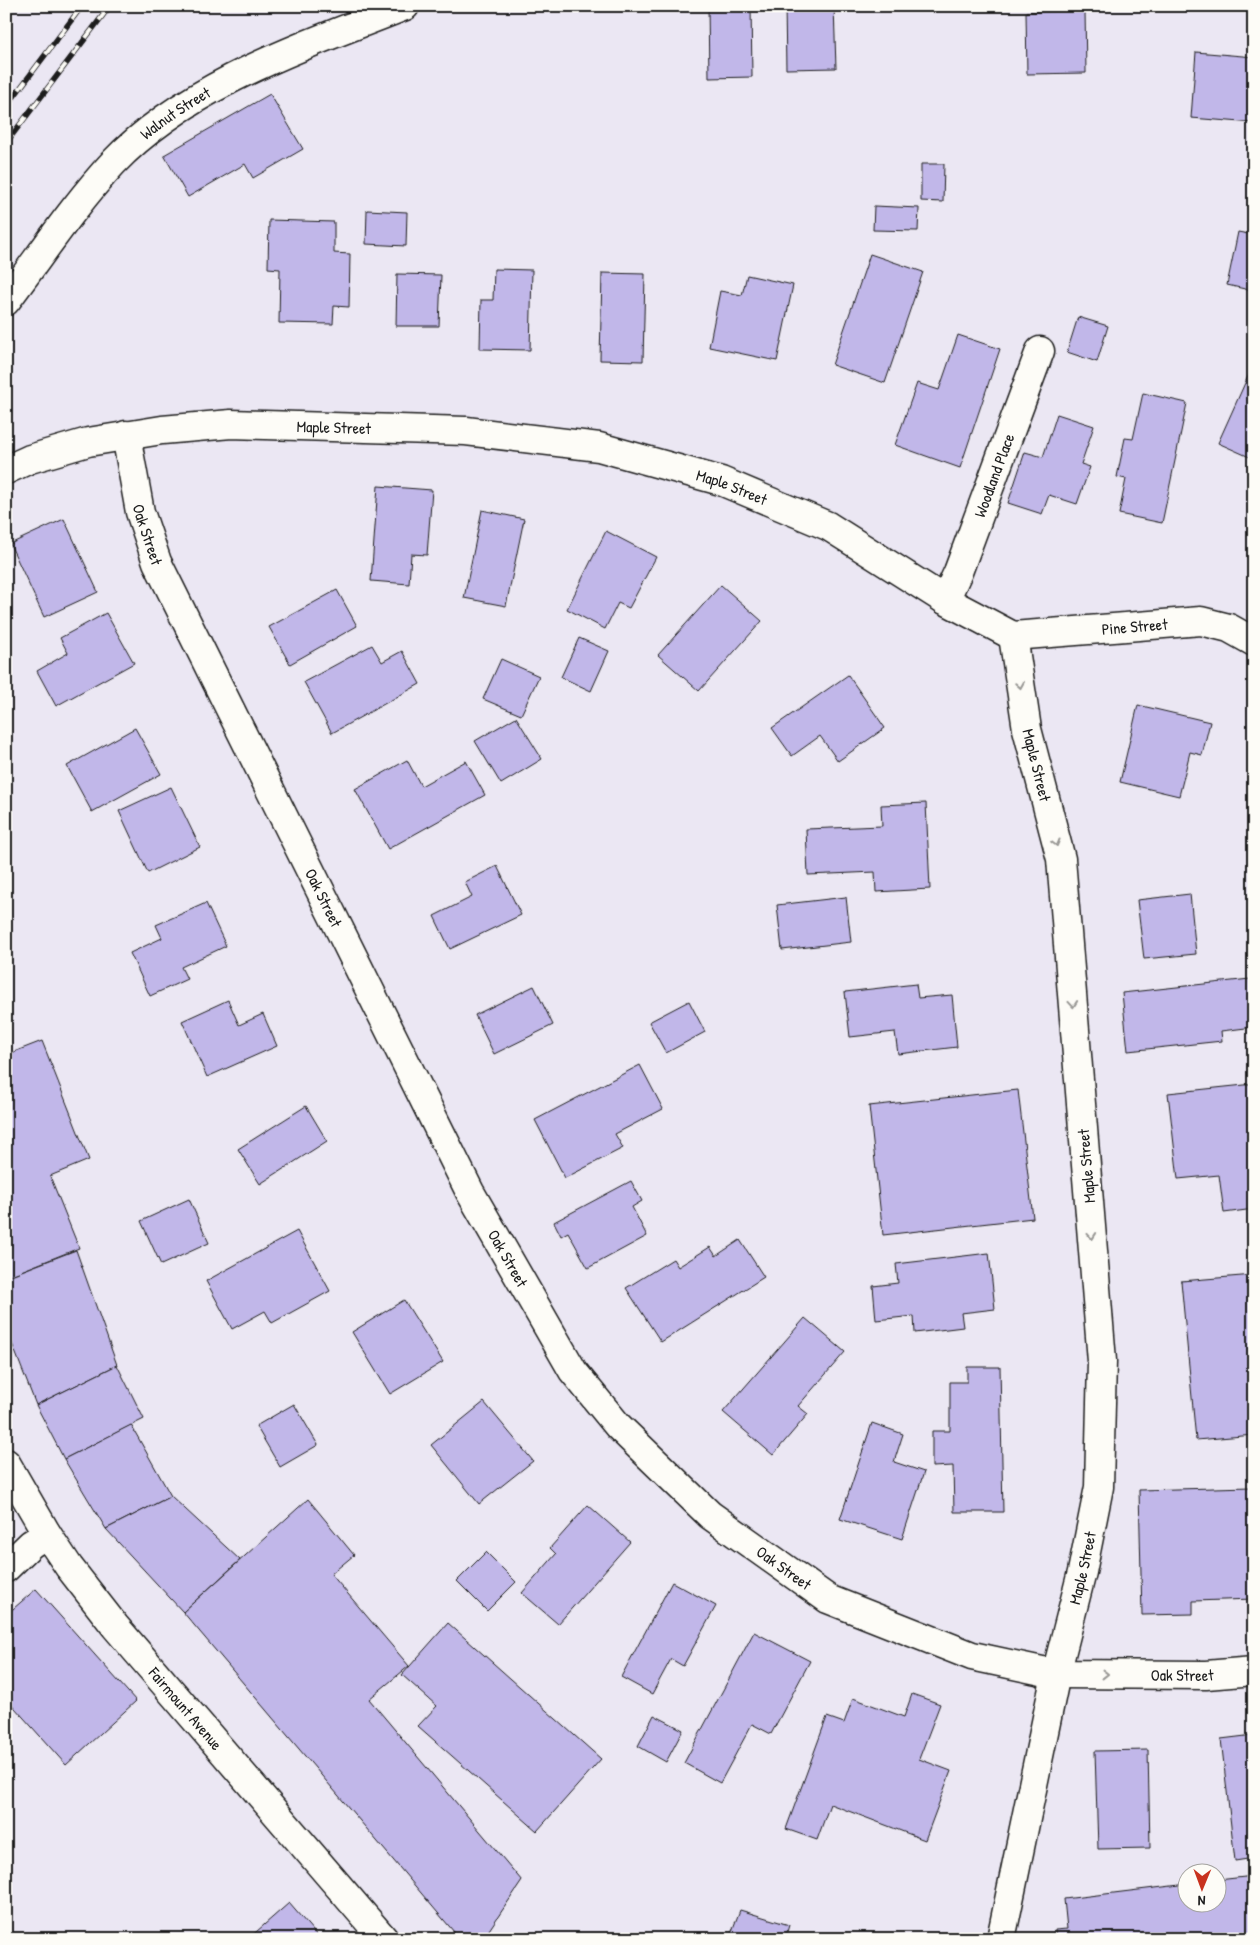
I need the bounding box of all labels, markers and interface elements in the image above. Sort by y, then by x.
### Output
street label: Walnut Street [135,81,215,144]
street label: Maple Street [296,415,372,439]
street label: Woodland Place [968,430,1020,520]
street label: Maple Street [694,464,771,510]
street label: Oak Street [128,502,168,568]
street label: Pine Street [1101,613,1169,640]
one-way arrow [1015,680,1025,689]
street label: Maple Street [1017,726,1057,804]
one-way arrow [1051,838,1061,846]
street label: Oak Street [300,865,348,931]
one-way arrow [1067,1001,1078,1009]
street label: Maple Street [1072,1128,1100,1204]
street label: Oak Street [483,1226,534,1291]
one-way arrow [1086,1232,1097,1240]
street label: Maple Street [1063,1529,1101,1607]
street label: Oak Street [752,1541,816,1595]
street label: Fairmount Avenue [143,1661,228,1755]
street label: Oak Street [1151,1663,1215,1686]
one-way arrow [1102,1669,1109,1679]
north arrow [1178,1862,1228,1912]
text: N [1197,1892,1206,1911]

